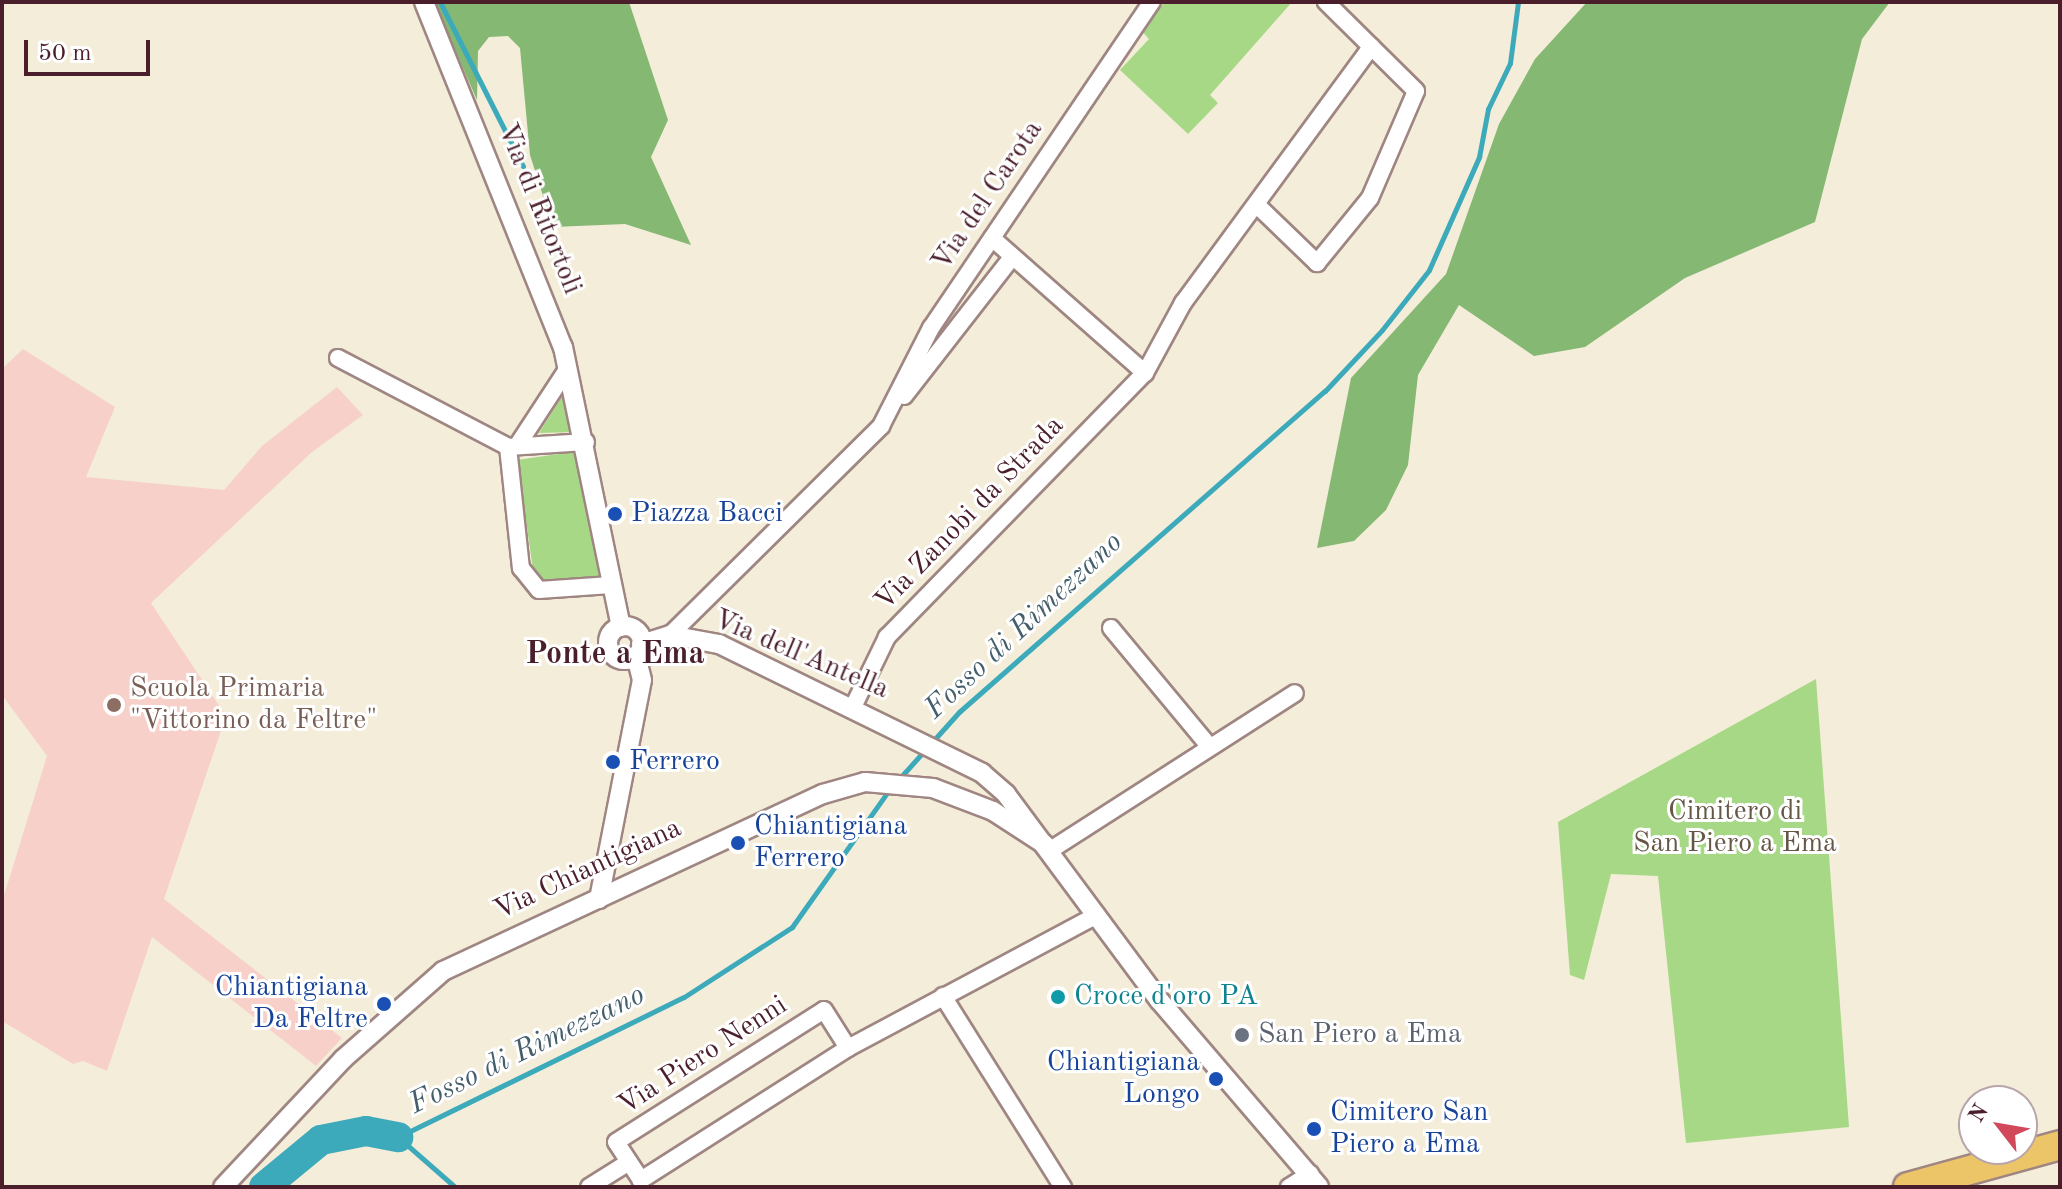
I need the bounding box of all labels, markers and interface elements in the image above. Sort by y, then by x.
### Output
scale bar [28,24,154,74]
text: 50 m [38,42,92,66]
street label: Via del Carota [925,114,1051,278]
street label: Via di Ritortoli [489,119,589,299]
street label: Via Zanobi da Strada [868,410,1072,618]
place label: Piazza Bacci [631,497,783,531]
marker: Piazza Bacci [606,505,624,523]
water label: Fosso di Rimezzano [918,525,1130,727]
street label: Via dell'Antella [708,603,894,707]
district label: Ponte a Ema [525,636,705,674]
place label: Scuola Primaria "Vittorino da Feltre" [130,672,377,738]
marker: Scuola Primaria "Vittorino da Feltre" [105,696,123,714]
place label: Ferrero [629,745,720,779]
marker: Ferrero [604,753,622,771]
park label: Cimitero di San Piero a Ema [1633,795,1837,861]
place label: Chiantigiana Ferrero [754,810,907,876]
street label: Via Chiantigiana [489,812,687,928]
marker: Chiantigiana Ferrero [729,834,747,852]
place label: Chiantigiana Da Feltre [215,971,368,1037]
water label: Fosso di Rimezzano [403,977,651,1123]
place label: Croce d'oro PA [1074,980,1258,1014]
marker: Croce d'oro PA [1049,988,1067,1006]
street label: Via Piero Nenni [612,989,794,1123]
marker: Chiantigiana Da Feltre [375,995,393,1013]
place label: San Piero a Ema [1258,1018,1462,1052]
marker: San Piero a Ema [1233,1026,1251,1044]
place label: Chiantigiana Longo [1047,1046,1200,1112]
marker: Chiantigiana Longo [1207,1070,1225,1088]
north arrow [1958,1085,2038,1165]
place label: Cimitero San Piero a Ema [1330,1096,1488,1162]
text: N [1965,1101,1993,1127]
marker: Cimitero San Piero a Ema [1305,1120,1323,1138]

